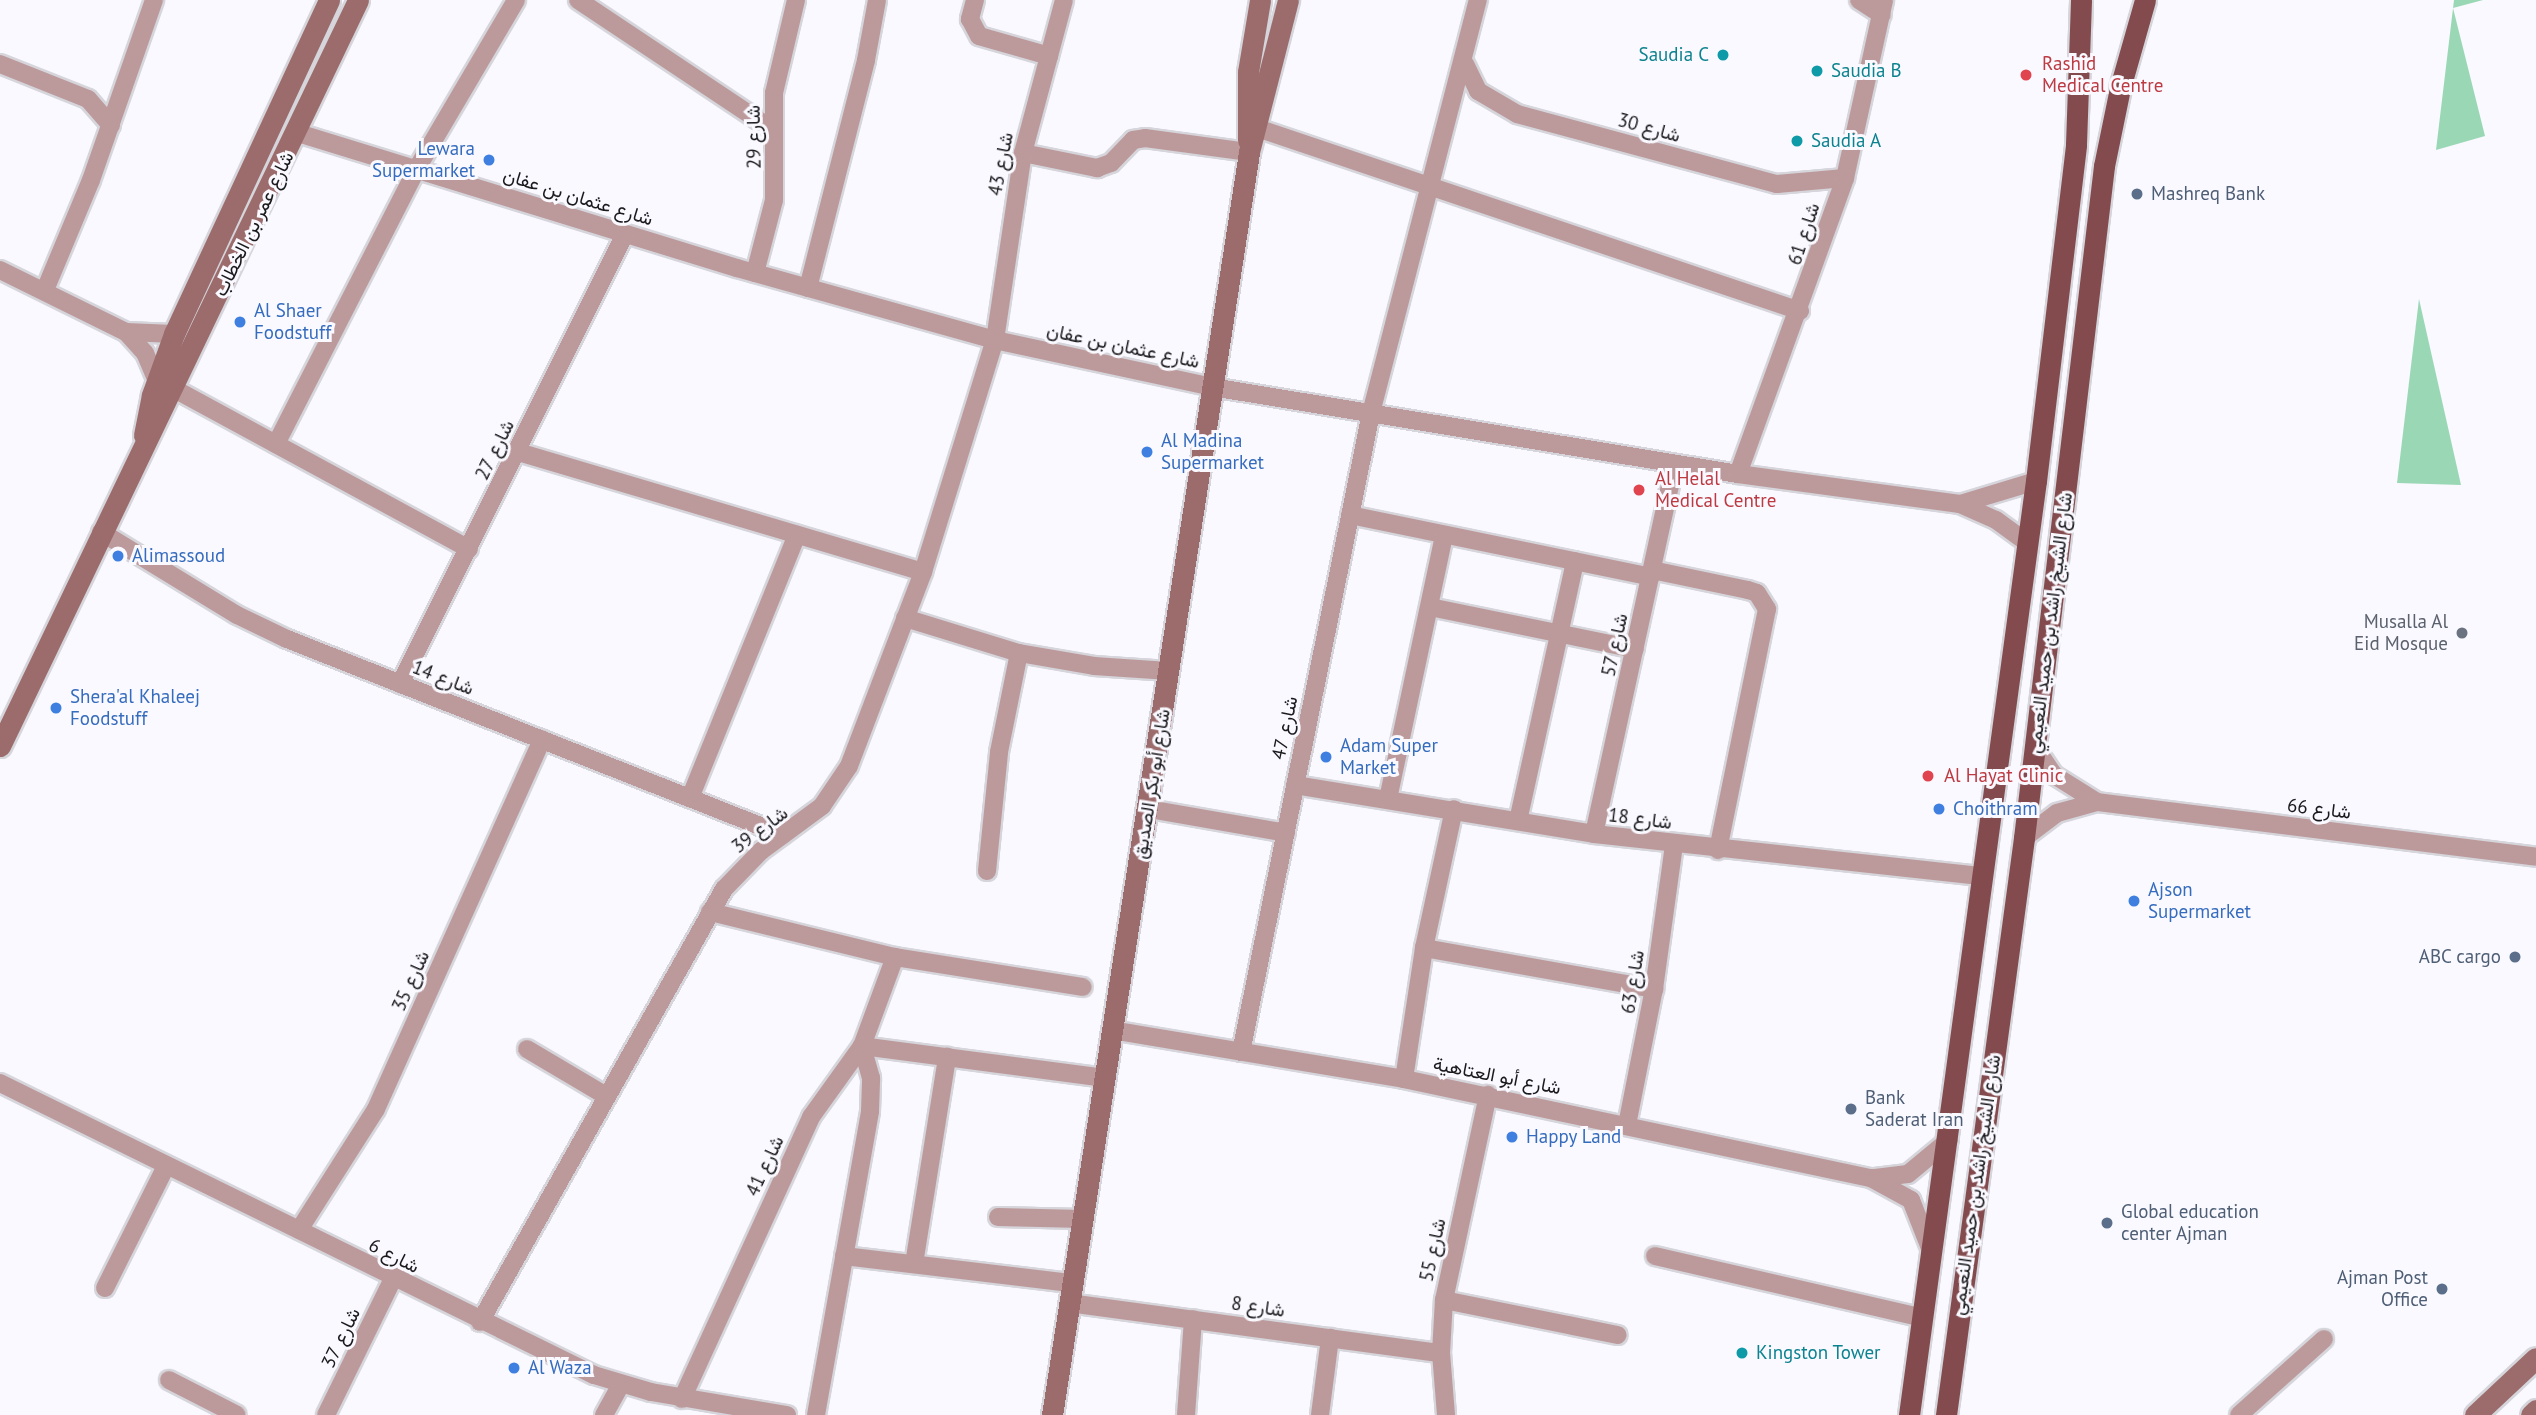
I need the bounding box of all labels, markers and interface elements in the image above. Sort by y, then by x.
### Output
place label: Saudia C [1639,44,1709,66]
marker: Saudia C [1715,47,1731,63]
place label: Rashid Medical Centre [2042,53,2163,97]
place label: Saudia B [1831,60,1902,82]
marker: Saudia B [1809,63,1825,79]
marker: Rashid Medical Centre [2016,65,2036,85]
street label: شارع 29 [742,105,766,169]
street label: شارع 30 [1615,109,1683,147]
street label: شارع 43 [984,130,1018,198]
place label: Saudia A [1811,130,1882,152]
marker: Saudia A [1789,133,1805,149]
place label: Lewara Supermarket [372,138,475,182]
street label: شارع عمر بن الخطاب [209,148,299,300]
marker: Lewara Supermarket [481,152,497,168]
street label: شارع عثمان بن عفان [500,163,656,231]
place label: Mashreq Bank [2151,183,2265,205]
marker: Mashreq Bank [2129,186,2145,202]
street label: شارع 61 [1783,200,1825,268]
place label: Al Shaer Foodstuff [254,300,331,344]
marker: Al Shaer Foodstuff [232,314,248,330]
street label: شارع عثمان بن عفان [1045,319,1201,373]
street label: شارع 27 [471,416,519,484]
place label: Al Madina Supermarket [1161,430,1264,474]
marker: Al Madina Supermarket [1139,444,1155,460]
place label: Al Helal Medical Centre [1655,468,1776,512]
marker: Al Helal Medical Centre [1629,480,1649,500]
street label: شارع الشيخ راشد بن حميد النعيمي [2023,491,2077,755]
place label: Alimassoud [132,545,225,567]
marker: Alimassoud [110,548,126,564]
street label: شارع 57 [1597,611,1633,679]
place label: Musalla Al Eid Mosque [2354,611,2448,655]
marker: Musalla Al Eid Mosque [2454,625,2470,641]
street label: شارع 14 [409,656,477,700]
place label: Shera'al Khaleej Foodstuff [70,686,200,730]
street label: شارع 47 [1267,694,1303,762]
marker: Shera'al Khaleej Foodstuff [48,700,64,716]
street label: شارع أبو بكر الصديق [1129,707,1175,861]
place label: Adam Super Market [1340,735,1438,779]
marker: Adam Super Market [1318,749,1334,765]
place label: Al Hayat Clinic [1944,765,2063,787]
marker: Al Hayat Clinic [1918,766,1938,786]
street label: شارع 66 [2286,794,2352,824]
place label: Choithram [1953,798,2038,820]
marker: Choithram [1931,801,1947,817]
street label: شارع 39 [728,802,792,858]
street label: شارع 18 [1607,804,1673,834]
place label: Ajson Supermarket [2148,879,2251,923]
marker: Ajson Supermarket [2126,893,2142,909]
place label: ABC cargo [2418,946,2501,968]
street label: شارع 35 [388,947,434,1015]
street label: شارع 63 [1617,949,1649,1015]
marker: ABC cargo [2507,949,2523,965]
street label: شارع أبو العتاهية [1431,1052,1563,1100]
street label: شارع الشيخ راشد بن حميد النعيمي [1946,1053,2006,1317]
place label: Bank Saderat Iran [1865,1087,1964,1131]
marker: Bank Saderat Iran [1843,1101,1859,1117]
place label: Happy Land [1526,1126,1622,1148]
marker: Happy Land [1504,1129,1520,1145]
street label: شارع 41 [741,1132,789,1200]
place label: Global education center Ajman [2121,1201,2259,1245]
marker: Global education center Ajman [2099,1215,2115,1231]
street label: شارع 55 [1415,1216,1451,1284]
street label: شارع 6 [365,1234,423,1278]
place label: Ajman Post Office [2337,1267,2428,1311]
marker: Ajman Post Office [2434,1281,2450,1297]
street label: شارع 8 [1230,1292,1286,1322]
street label: شارع 37 [317,1304,365,1372]
place label: Kingston Tower [1756,1342,1881,1364]
marker: Kingston Tower [1734,1345,1750,1361]
place label: Al Waza [528,1357,592,1379]
marker: Al Waza [506,1360,522,1376]

